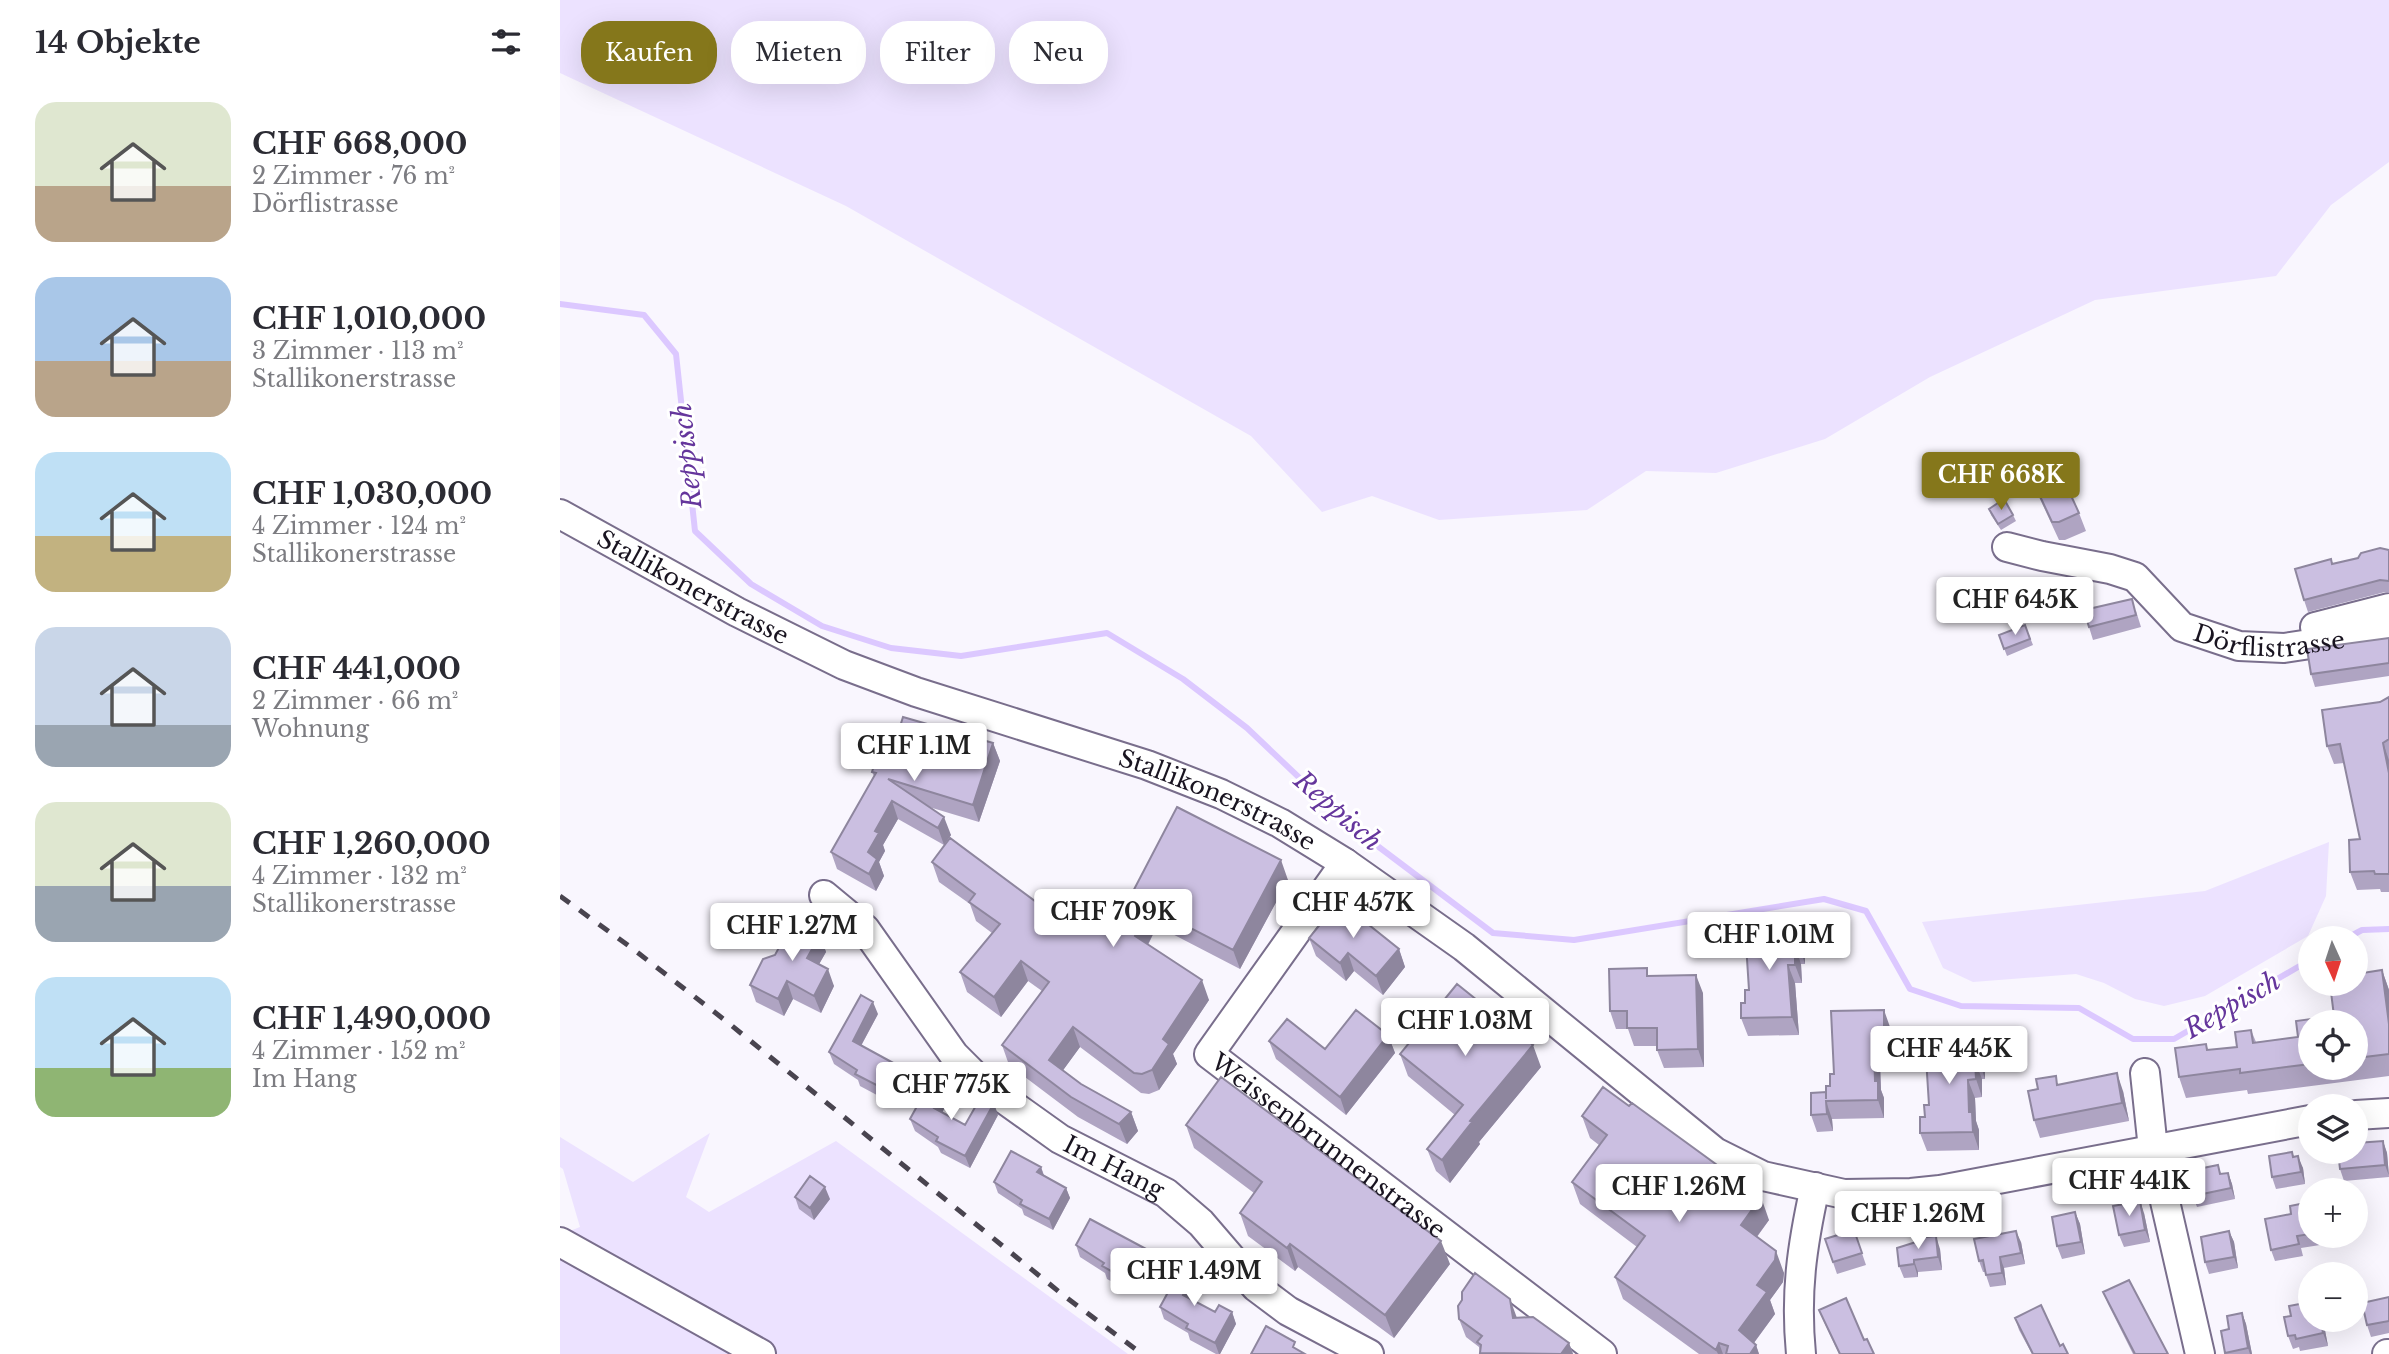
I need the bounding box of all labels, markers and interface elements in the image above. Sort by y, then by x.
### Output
chip: Kaufen [581,21,717,84]
chip: Mieten [731,21,866,84]
chip: Filter [880,21,995,84]
chip: Neu [1009,21,1108,84]
icon: filters [487,23,525,61]
text: 14 Objekte [35,24,201,61]
text: CHF 668,000 [252,125,468,162]
icon: home [91,130,175,214]
text: 2 Zimmer · 76 m² [252,162,455,190]
text: Dörflistrasse [252,190,399,218]
text: CHF 1,010,000 [252,300,486,337]
icon: home [91,305,175,389]
text: 3 Zimmer · 113 m² [252,337,464,365]
text: Stallikonerstrasse [252,365,456,393]
water label: Reppisch [666,402,709,511]
pin: CHF 668K [1929,452,2073,512]
text: CHF 668K [1938,461,2064,489]
text: CHF 1,030,000 [252,475,492,512]
icon: home [91,480,175,564]
text: 4 Zimmer · 124 m² [252,512,466,540]
street label: Stallikonerstrasse [593,523,794,650]
text: Stallikonerstrasse [252,540,456,568]
pin: CHF 645K [1943,578,2087,637]
text: CHF 645K [1952,586,2078,614]
street label: Dörflistrasse [2190,617,2347,663]
text: CHF 441,000 [252,650,461,687]
icon: home [91,655,175,739]
text: 2 Zimmer · 66 m² [252,687,458,715]
text: Wohnung [252,715,369,743]
pin: CHF 1.1M [842,724,986,783]
text: CHF 1.1M [857,732,971,760]
street label: Stallikonerstrasse [1115,743,1321,856]
water label: Reppisch [1287,764,1388,858]
text: CHF 1,260,000 [252,825,491,862]
icon: home [91,830,175,914]
text: 4 Zimmer · 132 m² [252,862,467,890]
pin: CHF 457K [1281,880,1425,940]
text: CHF 457K [1292,889,1414,917]
text: Stallikonerstrasse [252,890,456,918]
pin: CHF 709K [1041,890,1185,949]
text: CHF 709K [1050,898,1176,926]
pin: CHF 1.27M [712,904,872,963]
text: CHF 1.27M [726,912,858,940]
pin: CHF 1.01M [1689,912,1849,972]
text: CHF 1.01M [1703,921,1835,949]
north arrow [2298,926,2368,996]
map controls [2298,926,2368,1332]
water label: Reppisch [2177,965,2286,1046]
pin: CHF 1.03M [1385,998,1545,1058]
text: CHF 1,490,000 [252,1000,491,1037]
icon: home [91,1005,175,1089]
text: CHF 1.03M [1397,1007,1533,1035]
button: locate [2298,1010,2368,1080]
pin: CHF 445K [1877,1026,2021,1086]
text: CHF 445K [1886,1035,2012,1063]
text: 4 Zimmer · 152 m² [252,1037,466,1065]
street label: Weissenbrunnenstrasse [1205,1046,1452,1244]
pin: CHF 775K [879,1062,1023,1122]
text: Im Hang [252,1065,356,1093]
text: CHF 775K [892,1071,1010,1099]
button: layers [2298,1094,2368,1164]
street label: Im Hang [1059,1129,1170,1205]
pin: CHF 441K [2057,1158,2201,1218]
pin: CHF 1.26M [1599,1164,1759,1224]
text: CHF 441K [2068,1167,2190,1195]
text: CHF 1.26M [1612,1173,1746,1201]
button: + [2298,1178,2368,1248]
pin: CHF 1.26M [1838,1192,1998,1251]
text: CHF 1.26M [1851,1200,1985,1228]
pin: CHF 1.49M [1114,1248,1274,1308]
text: CHF 1.49M [1126,1257,1262,1285]
button: − [2298,1262,2368,1332]

